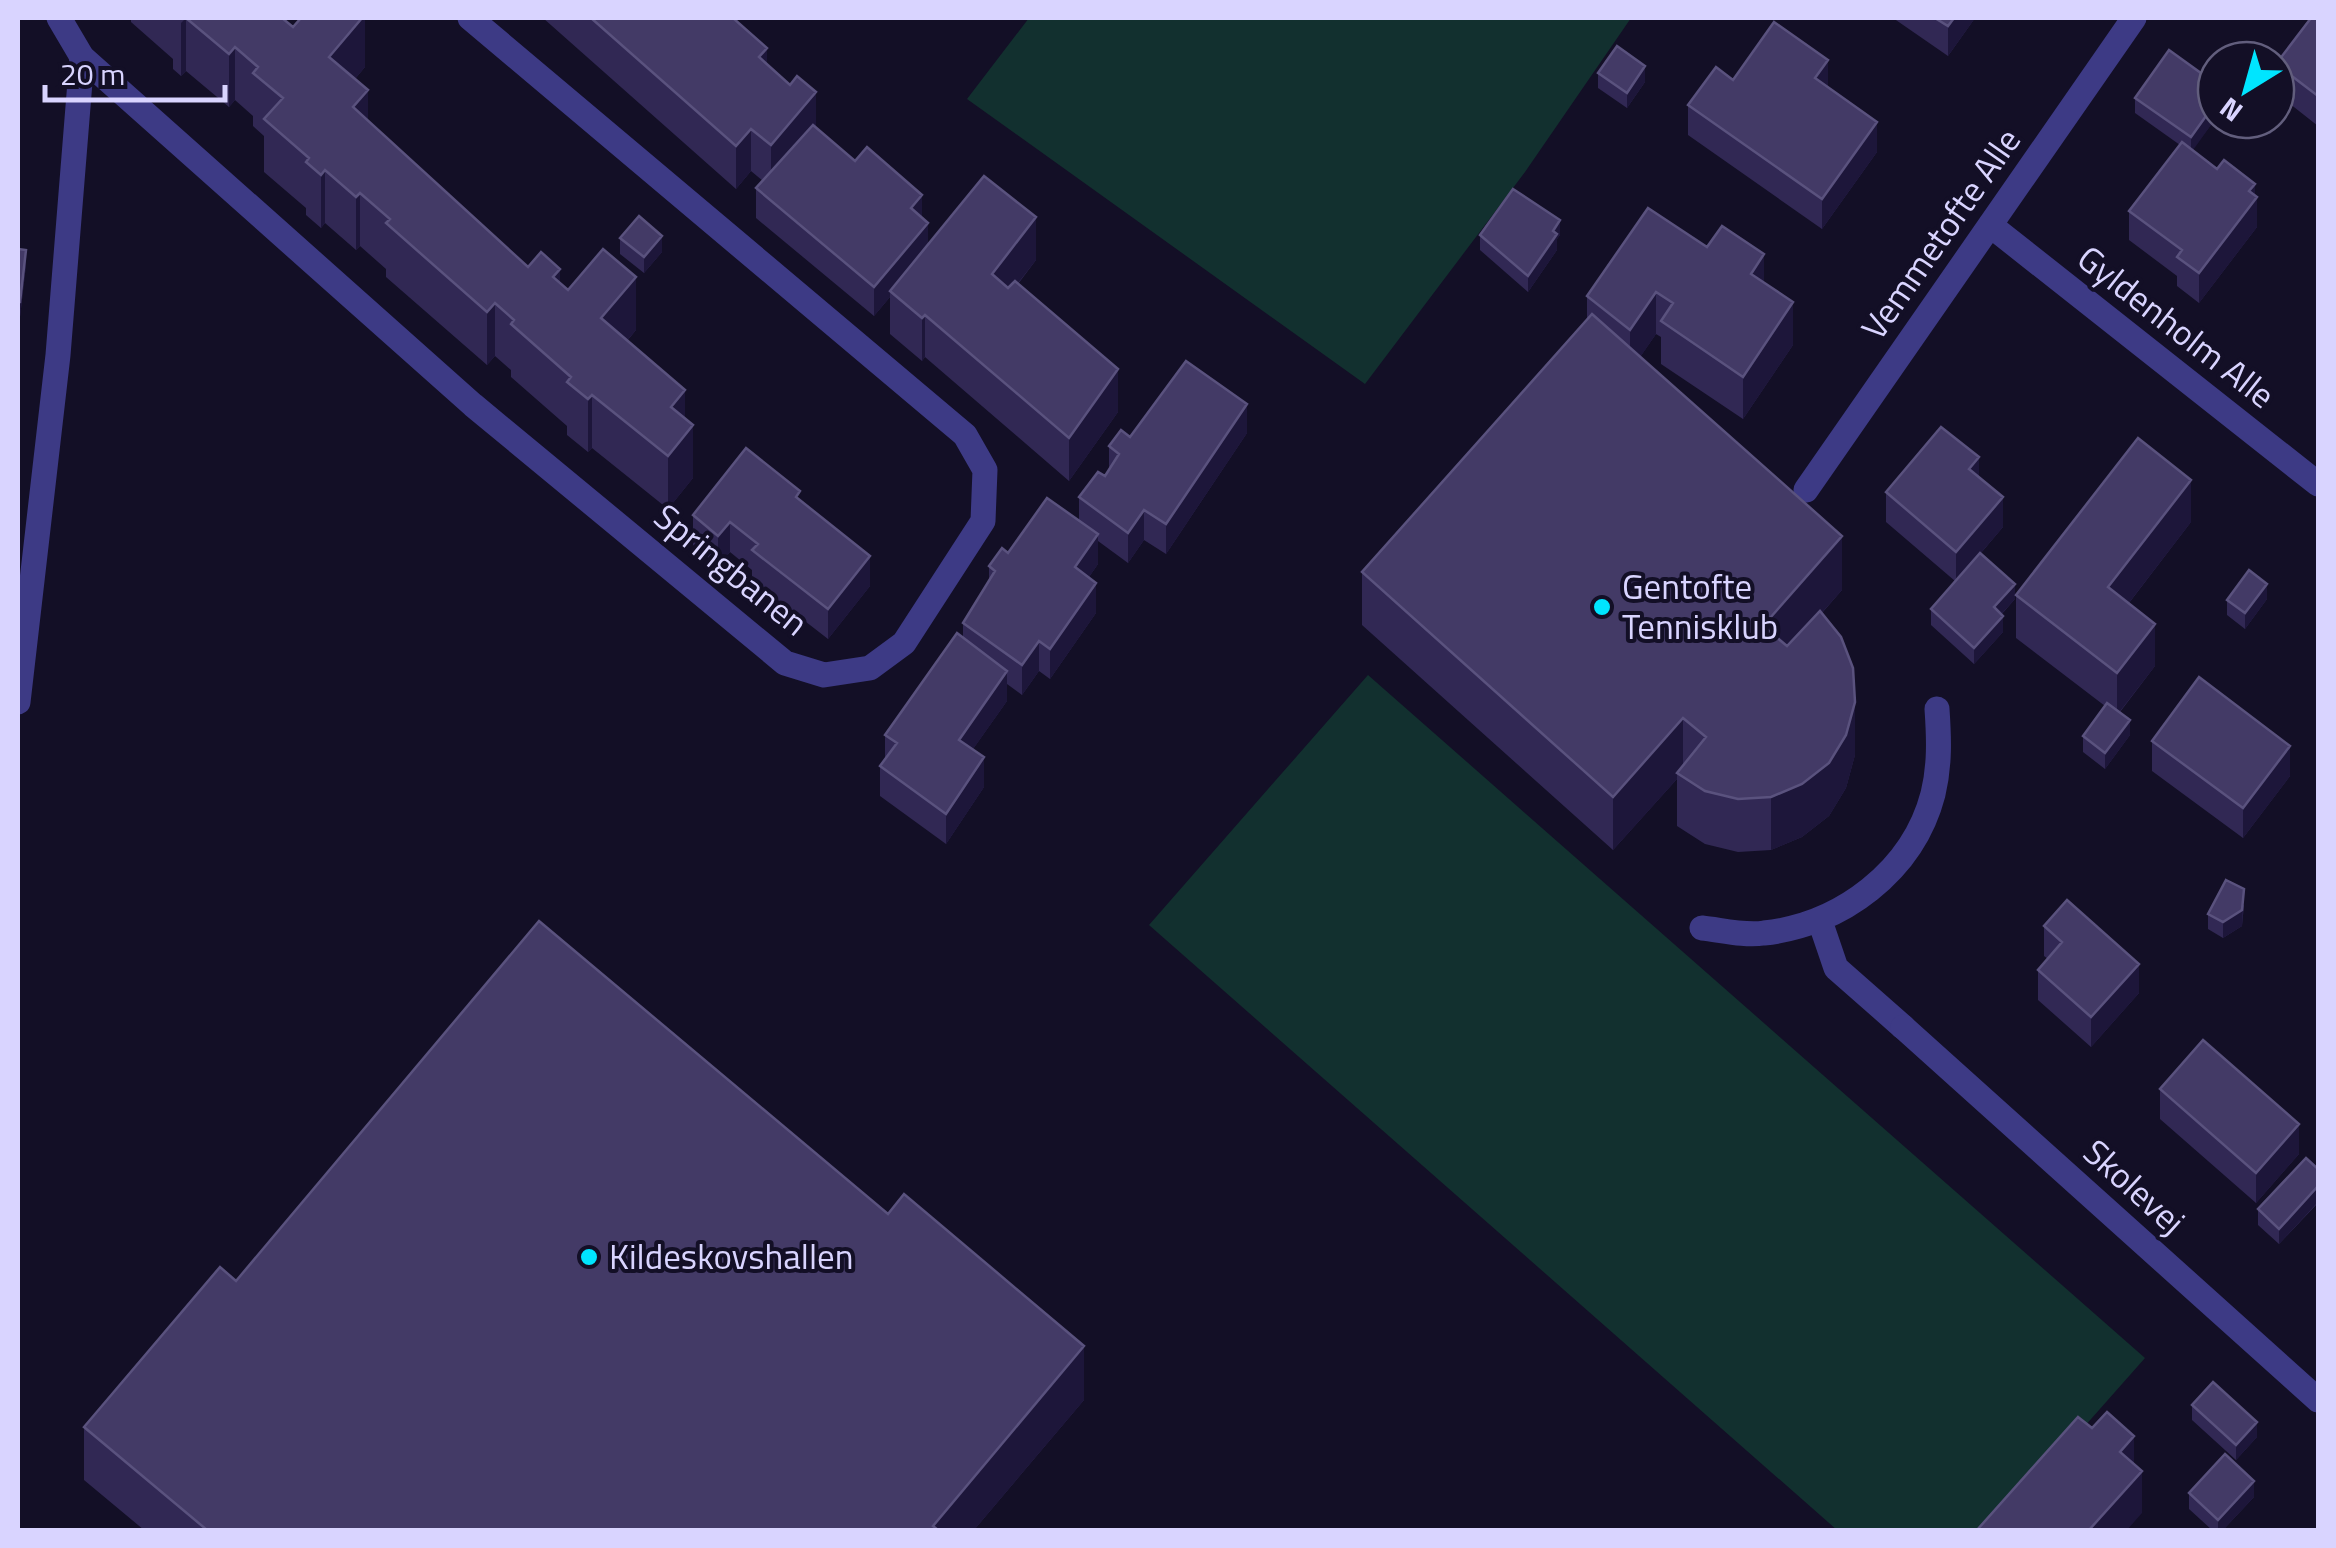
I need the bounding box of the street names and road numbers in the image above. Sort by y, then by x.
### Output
street label: Vemmetofte Alle [1847,116,2033,350]
street label: Gyldenholm Alle [2066,232,2287,421]
street label: Springbanen [643,490,821,648]
street label: Skolevej [2072,1126,2198,1247]

